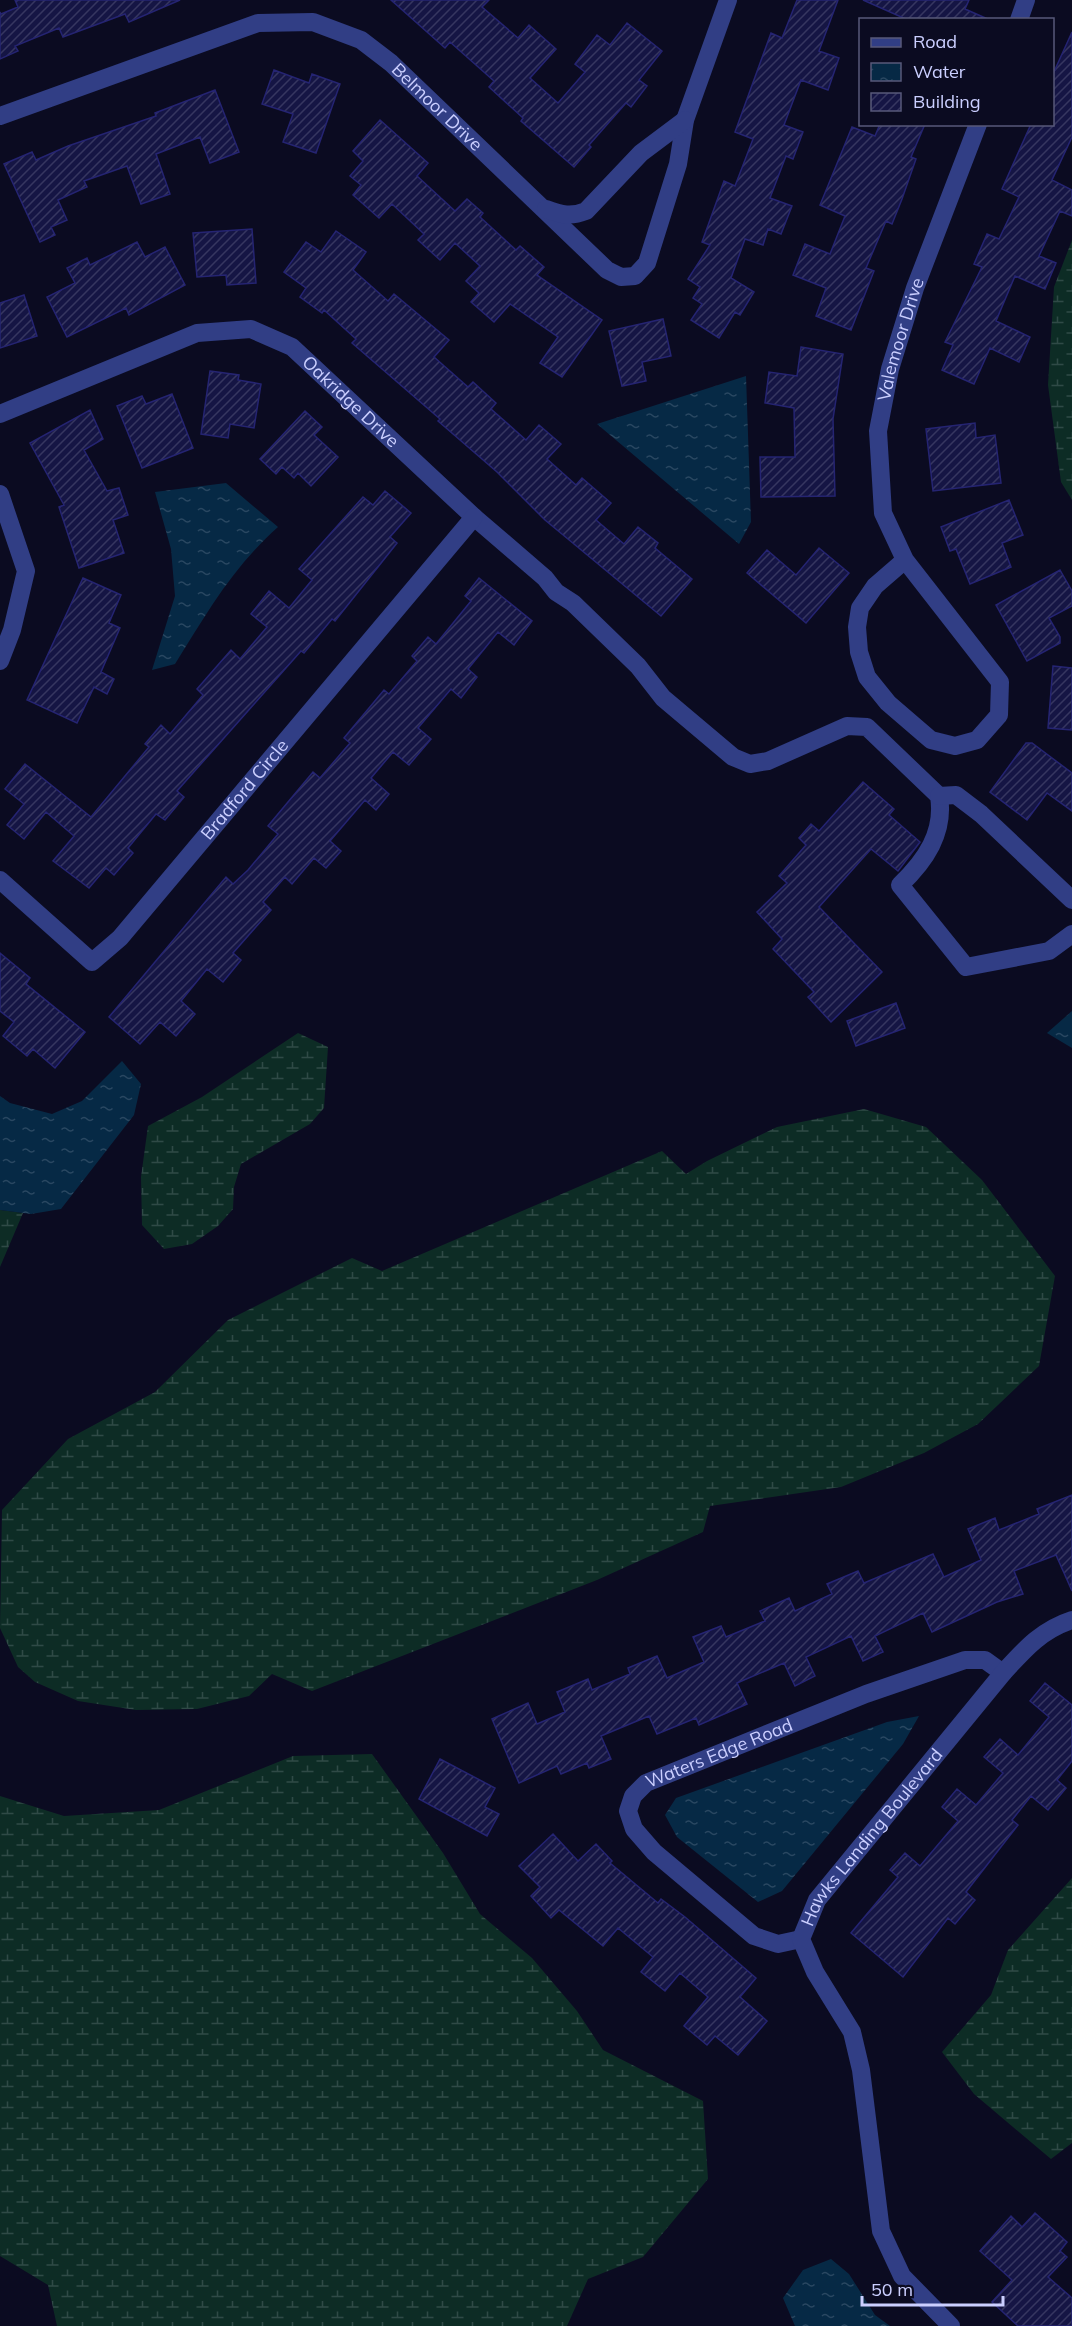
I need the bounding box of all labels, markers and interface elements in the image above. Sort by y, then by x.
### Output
legend [859,18,1054,126]
text: Road [913,30,957,53]
street label: Belmoor Drive [387,58,488,156]
text: Water [913,60,966,83]
text: Building [913,90,981,113]
street label: Valemoor Drive [872,274,929,403]
street label: Oakridge Drive [297,350,404,452]
street label: Bradford Circle [196,734,293,844]
street label: Waters Edge Road [642,1713,796,1793]
street label: Hawks Landing Boulevard [796,1744,947,1929]
scale bar [862,2269,1003,2307]
text: 50 m [871,2278,913,2301]

